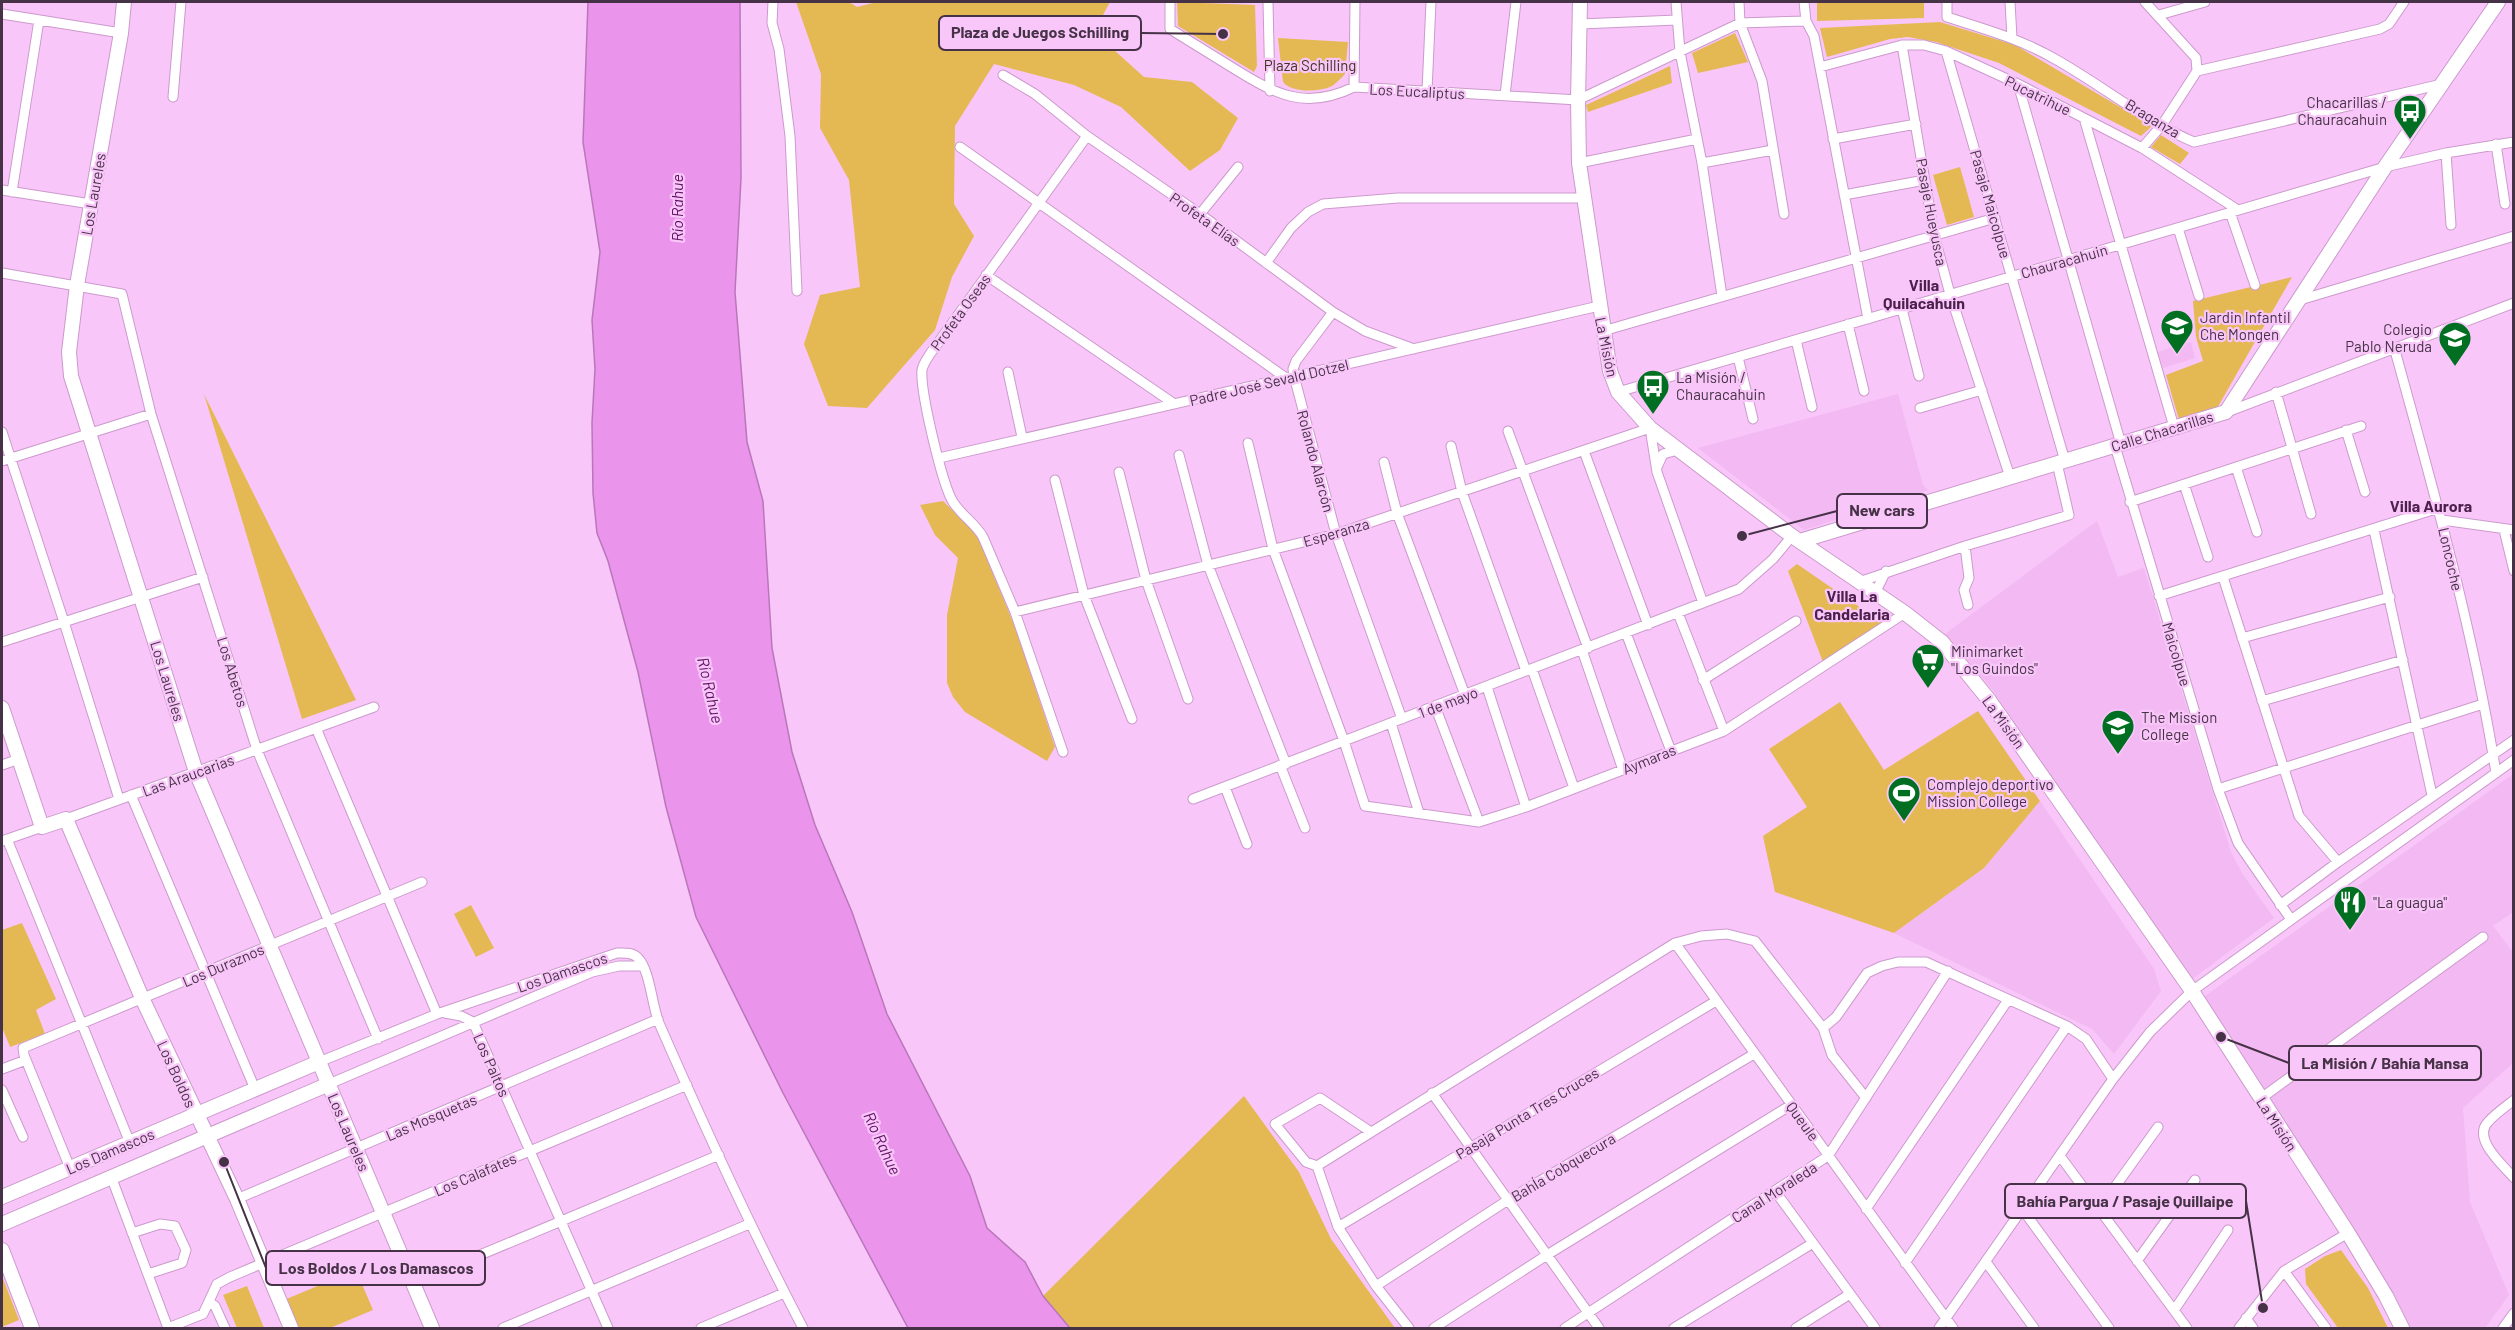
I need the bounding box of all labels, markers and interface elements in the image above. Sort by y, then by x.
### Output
callout: Plaza de Juegos Schilling [939,16,1141,50]
text: Plaza de Juegos Schilling [951,22,1129,41]
park label: Plaza Schilling [1264,56,1356,74]
street label: Pucatrihue [2002,71,2074,119]
street label: Los Eucaliptus [1369,80,1465,102]
place label: Chacarillas / Chauracahuin [2298,93,2387,128]
bus stop icon: Chacarillas / Chauracahuin [2392,93,2428,140]
street label: Braganza [2122,95,2184,141]
street label: Pasaje Maicolpue [1967,148,2015,260]
street label: Los Laureles [77,152,109,236]
street label: Pasaje Hueyusca [1913,157,1951,267]
water label: Río Rahue [667,174,686,242]
street label: Profeta Elías [1166,188,1244,250]
street label: Chauracahuin [2019,240,2109,282]
street label: Profeta Oseas [926,270,994,354]
district label: Villa Quilacahuin [1883,275,1965,312]
school or university icon: Jardin Infantil Che Mongen [2159,308,2195,355]
place label: Jardin Infantil Che Mongen [2200,308,2290,343]
street label: La Misión [1592,315,1622,379]
place label: Colegio Pablo Neruda [2345,320,2432,355]
school or university icon: Colegio Pablo Neruda [2437,320,2473,367]
street label: Padre José Sevald Dotzel [1188,355,1350,409]
bus stop icon: La Misión / Chauracahuin [1635,368,1671,415]
place label: La Misión / Chauracahuin [1676,368,1766,403]
street label: Calle Chacarillas [2109,407,2215,455]
street label: Rolando Alarcón [1294,408,1338,514]
callout: New cars [1837,494,1927,528]
district label: Villa Aurora [2390,496,2472,515]
text: New cars [1849,500,1915,519]
street label: Esperanza [1301,514,1371,550]
street label: Loncoche [2435,526,2467,592]
district label: Villa La Candelaria [1814,586,1890,623]
street label: Maicolpue [2159,620,2195,688]
street label: Los Abetos [214,635,252,709]
street label: Los Laureles [147,639,189,723]
supermarket icon: Minimarket "Los Guindos" [1910,642,1946,689]
place label: Minimarket "Los Guindos" [1951,642,2038,677]
water label: Río Rahue [694,655,728,725]
street label: 1 de mayo [1416,682,1480,722]
street label: La Misión [1979,692,2029,752]
school or university icon: The Mission College [2100,708,2136,755]
place label: The Mission College [2141,708,2217,743]
street label: Aymaras [1620,740,1678,778]
street label: Las Araucarias [140,750,236,800]
sports icon: Complejo deportivo Mission College [1886,775,1922,822]
place label: Complejo deportivo Mission College [1927,775,2054,810]
restaurant icon: "La guagua" [2332,884,2368,931]
place label: "La guagua" [2373,893,2447,911]
street label: Los Duraznos [179,940,267,990]
street label: Los Damascos [515,948,609,996]
street label: Los Paltos [470,1031,514,1099]
street label: Los Boldos [154,1038,200,1110]
callout: La Misión / Bahía Mansa [2289,1046,2481,1080]
text: La Misión / Bahía Mansa [2301,1053,2469,1072]
street label: Pasaja Punta Tres Cruces [1452,1063,1602,1163]
street label: Los Laureles [324,1090,374,1174]
street label: Las Mosquetas [383,1090,479,1144]
street label: La Misión [2253,1094,2301,1154]
street label: Queule [1783,1098,1823,1144]
water label: Río Rahue [860,1108,906,1178]
street label: Los Damascos [63,1124,157,1178]
street label: BahÍa Cobquecura [1508,1129,1618,1205]
street label: Los Calafates [431,1149,519,1199]
street label: Canal Moraleda [1728,1158,1820,1226]
callout: Bahía Pargua / Pasaje Quillaipe [2005,1184,2246,1218]
text: Bahía Pargua / Pasaje Quillaipe [2017,1191,2234,1210]
callout: Los Boldos / Los Damascos [266,1251,485,1285]
text: Los Boldos / Los Damascos [279,1258,473,1277]

